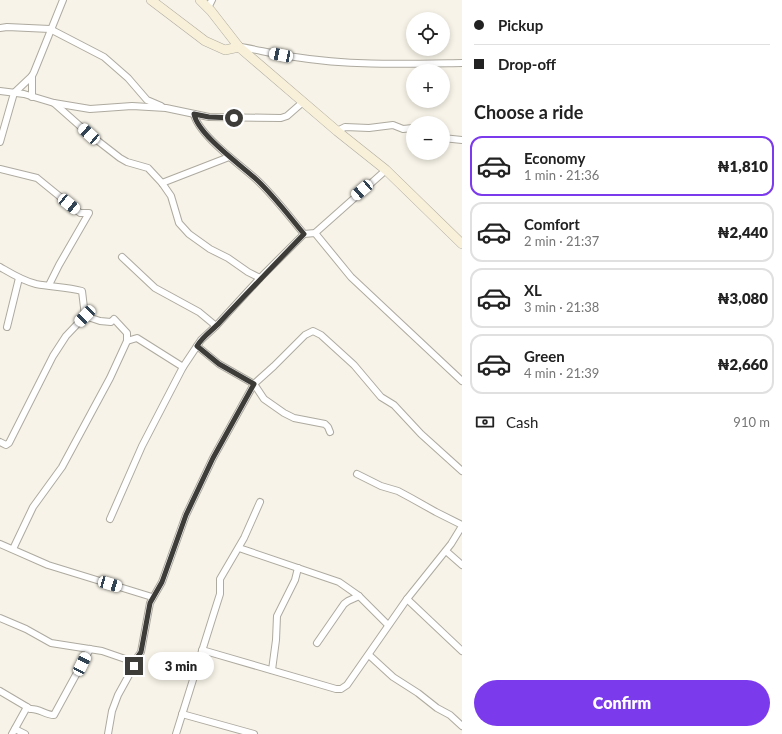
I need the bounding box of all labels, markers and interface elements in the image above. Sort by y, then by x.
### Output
map controls [406,12,450,160]
button: locate [406,12,450,56]
text: Pickup [498,16,543,34]
car [268,47,294,63]
text: Drop-off [498,55,556,73]
button: + [406,64,450,108]
text: Choose a ride [474,101,583,123]
route start [225,109,243,127]
button: − [406,116,450,160]
car [76,122,102,146]
icon: car [476,148,512,184]
text: Economy [524,149,585,167]
text: ₦1,810 [718,157,768,175]
text: 1 min · 21:36 [524,167,599,183]
car [349,178,375,202]
car [56,192,82,216]
icon: car [476,214,512,250]
text: Comfort [524,215,580,233]
text: ₦2,440 [718,223,768,241]
text: 2 min · 21:37 [524,233,599,249]
icon: car [476,280,512,316]
text: XL [524,281,542,299]
text: ₦3,080 [718,289,768,307]
text: 3 min · 21:38 [524,299,599,315]
car [72,303,98,329]
icon: car [476,346,512,382]
text: Green [524,347,565,365]
text: ₦2,660 [718,355,768,373]
text: 4 min · 21:39 [524,365,599,381]
icon: cash [474,411,496,433]
text: Cash [506,413,538,431]
text: 910 m [733,414,770,430]
car [97,575,123,593]
car [71,651,93,677]
callout: 3 min [148,652,214,680]
route end [125,657,143,675]
text: 3 min [165,658,197,674]
button: Confirm [474,680,770,726]

